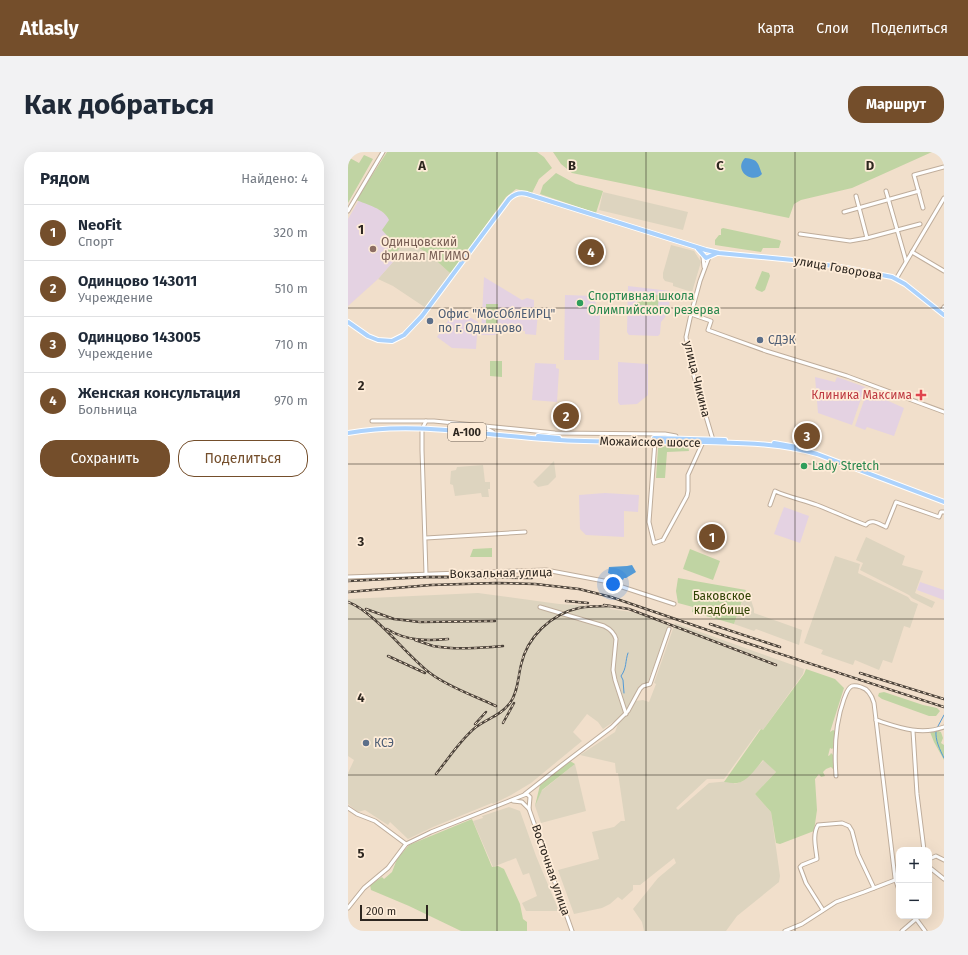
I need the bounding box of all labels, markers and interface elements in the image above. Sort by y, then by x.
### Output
text: Atlasly [20,17,79,40]
text: Карта [757,20,794,37]
text: Слои [816,20,849,37]
text: Поделиться [871,20,948,37]
button: Маршрут [848,86,944,123]
text: Как добраться [24,88,214,121]
text: A [417,158,426,173]
text: B [568,158,576,173]
text: C [716,158,724,173]
text: D [866,158,875,173]
text: Рядом [40,168,90,189]
text: Найдено: 4 [241,171,308,186]
text: NeoFit [78,216,122,234]
text: 1 [358,222,364,237]
text: 1 [50,225,56,240]
text: 320 m [273,225,308,240]
text: Спорт [78,234,114,249]
place label: Одинцовский филиал МГИМО [381,235,470,263]
pin: 4 [578,237,604,267]
marker: Одинцовский филиал МГИМО [368,244,378,254]
street label: улица Говорова [793,253,883,283]
text: Одинцово 143011 [78,272,197,290]
text: 2 [50,281,56,296]
text: 510 m [275,281,308,296]
place label: Спортивная школа Олимпийского резерва [588,289,720,317]
text: Учреждение [78,290,153,305]
marker: Спортивная школа Олимпийского резерва [575,298,585,308]
place label: Офис "МосОблЕИРЦ" по г. Одинцово [438,307,556,335]
marker: Офис "МосОблЕИРЦ" по г. Одинцово [425,316,435,326]
text: Одинцово 143005 [78,328,201,346]
place label: СДЭК [768,333,796,347]
marker: СДЭК [755,335,765,345]
text: 3 [50,337,56,352]
text: 710 m [275,337,308,352]
street label: улица Чикина [681,339,713,419]
text: Учреждение [78,346,153,361]
text: 2 [358,378,365,393]
text: Женская консультация [78,384,241,402]
place label: Клиника Максима [811,388,912,402]
marker: Клиника Максима [915,389,927,401]
text: 4 [49,393,57,408]
text: 970 m [274,393,308,408]
pin: 2 [553,401,579,431]
text: Больница [78,402,137,417]
pin: 3 [794,421,820,451]
road number: А-100 [448,423,486,441]
street label: Можайское шоссе [599,434,701,450]
button: Сохранить [40,440,170,477]
button: Поделиться [178,440,308,477]
place label: Lady Stretch [812,459,879,473]
marker: Lady Stretch [799,461,809,471]
pin: 1 [699,522,725,552]
text: 3 [357,534,365,549]
street label: Вокзальная улица [449,565,553,581]
your location [603,574,623,594]
park label: Баковское кладбище [693,589,751,617]
text: 4 [357,690,365,705]
place label: КСЭ [374,736,394,750]
marker: КСЭ [361,738,371,748]
street label: Восточная улица [529,822,573,918]
text: 5 [358,846,365,861]
map controls [896,847,932,919]
button: + [896,847,932,883]
button: − [896,883,932,919]
scale bar [360,903,428,922]
text: 200 m [366,905,396,918]

